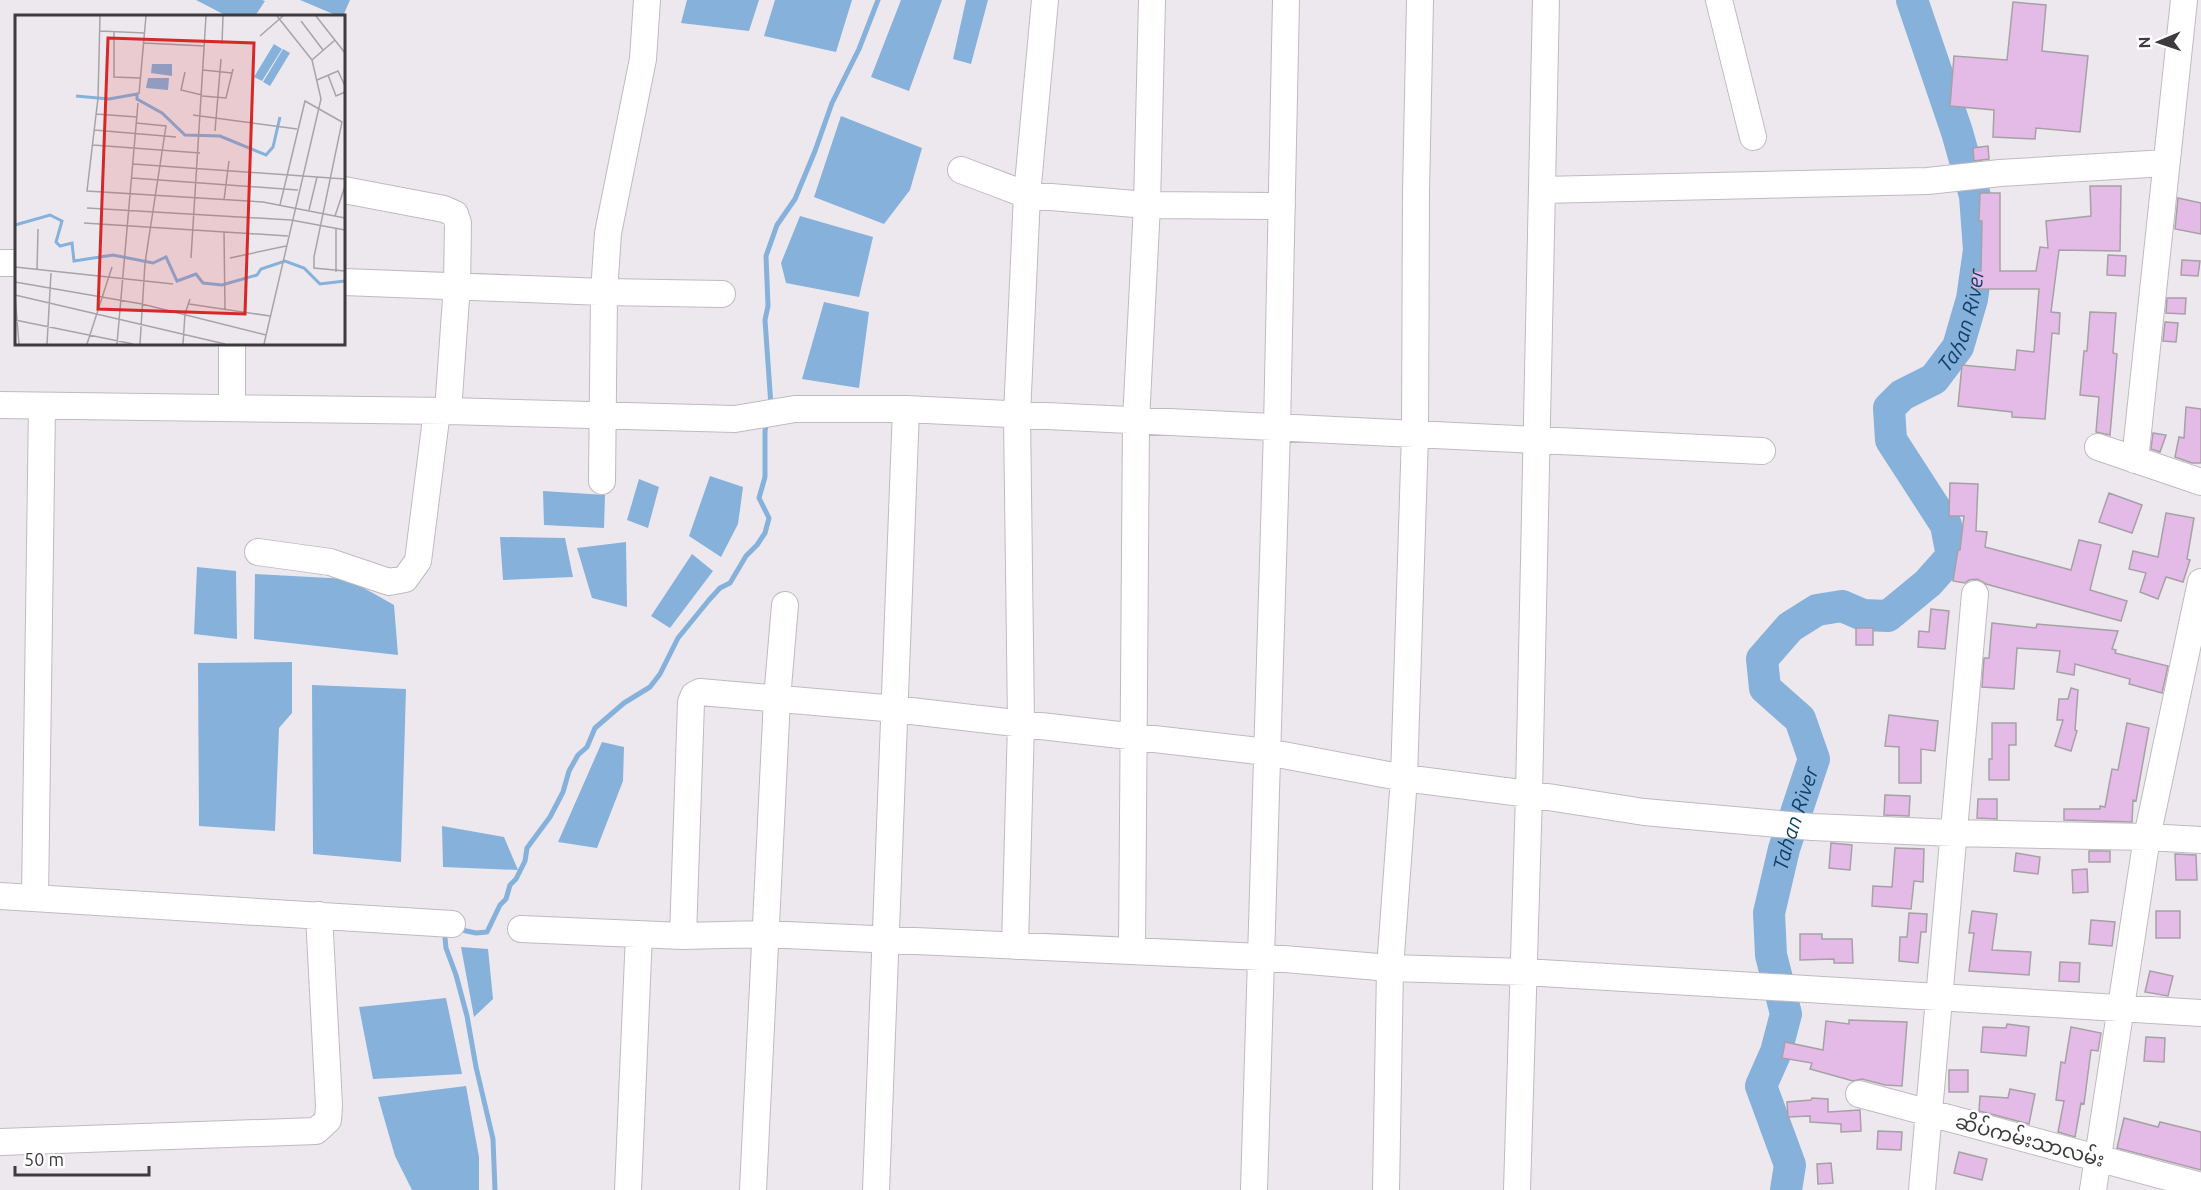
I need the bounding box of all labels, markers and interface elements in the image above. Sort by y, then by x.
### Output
north arrow [2129,12,2189,72]
inset map [15,15,345,345]
text: N [2135,36,2153,49]
water label: Tahan River [1932,266,1988,376]
water label: Tahan River [1767,762,1823,873]
street label: ဆိပ်ကမ်းသာလမ်း [1953,1107,2108,1171]
scale bar [15,1139,148,1177]
text: 50 m [24,1149,64,1169]

